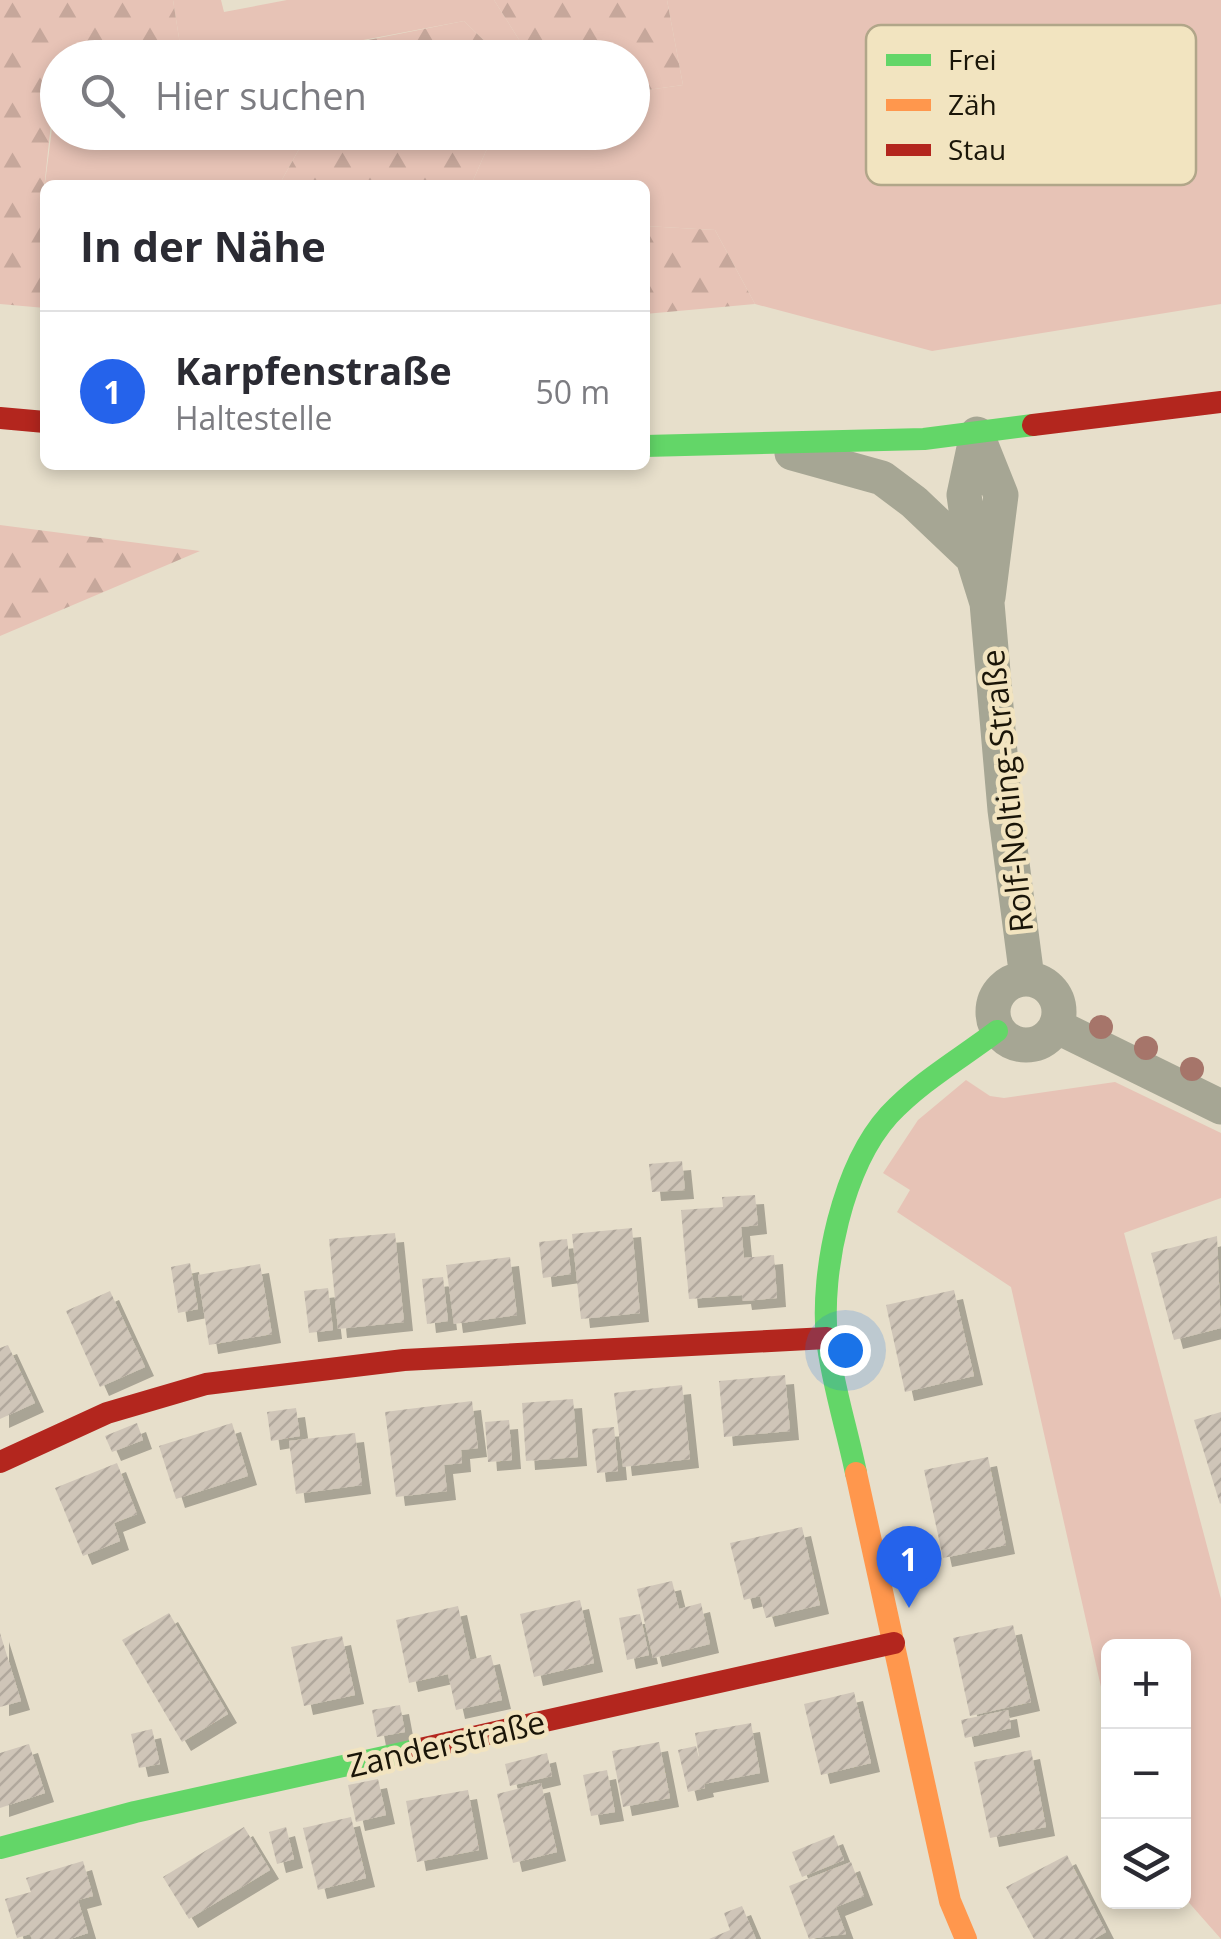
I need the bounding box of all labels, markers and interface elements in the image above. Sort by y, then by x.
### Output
legend [866,25,1196,185]
search box [40,40,650,150]
text: Frei [948,40,997,78]
icon: search [75,68,130,123]
text: Hier suchen [155,69,367,121]
text: Zäh [948,85,997,123]
text: Stau [948,130,1006,168]
text: In der Nähe [80,217,326,274]
text: Karpfenstraße [175,344,452,396]
text: 1 [103,370,122,413]
text: 50 m [535,370,610,413]
text: Haltestelle [175,396,333,439]
street label: Rolf-Nolting-Straße [970,648,1042,934]
your location [820,1325,871,1376]
pin: 1 [876,1526,942,1608]
map controls [1101,1639,1191,1909]
button: + [1101,1639,1191,1729]
street label: Zanderstraße [343,1699,549,1787]
button: − [1101,1729,1191,1819]
button: layers [1101,1819,1191,1909]

